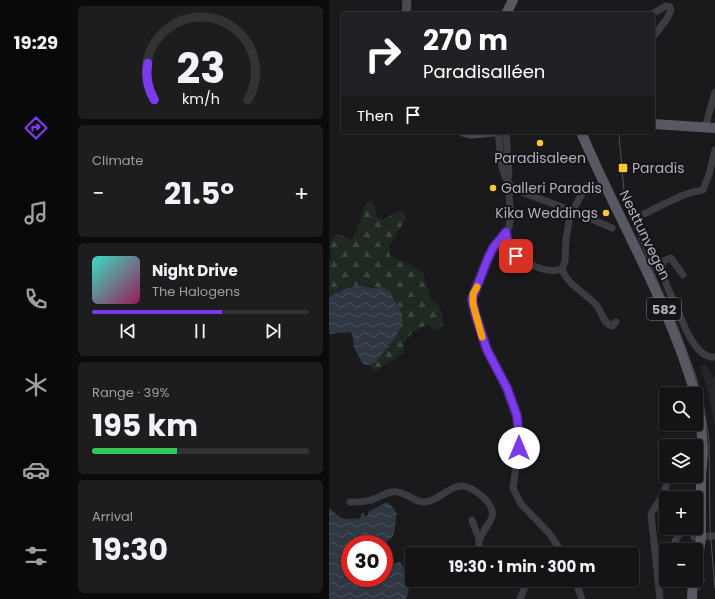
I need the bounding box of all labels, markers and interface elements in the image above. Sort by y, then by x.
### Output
text: 270 m [423,21,508,60]
icon: right [357,28,409,80]
text: 19:29 [14,30,58,55]
text: 23 [176,39,225,98]
text: Paradisalléen [423,59,545,84]
text: km/h [181,89,220,109]
icon: arrive [402,104,424,126]
text: Then [357,105,394,126]
icon: directions [22,114,50,142]
marker: Paradisaleen [535,138,545,148]
place label: Paradisaleen [494,148,586,168]
text: Climate [92,151,143,170]
place label: Paradis [632,158,684,178]
marker: Paradis [617,162,629,174]
text: 21.5° [164,172,234,215]
text: − [92,178,104,209]
text: + [294,178,309,209]
place label: Galleri Paradis [501,178,602,198]
marker: Galleri Paradis [488,183,498,193]
street label: Nesttunvegen [615,187,675,283]
icon: music [22,199,50,227]
place label: Kika Weddings [495,203,598,223]
marker: Kika Weddings [601,208,611,218]
pin [499,239,533,273]
icon: arrive [505,245,527,267]
text: Night Drive [152,260,238,281]
text: The Halogens [152,282,240,301]
icon: phone [22,285,50,313]
road number: 582 [647,298,681,320]
icon: previous [117,320,139,342]
icon: pause [189,320,211,342]
icon: next [262,320,284,342]
icon: climate [22,371,50,399]
text: Range · 39% [92,383,169,402]
map controls [659,387,703,587]
button: search [659,387,703,431]
text: 195 km [92,404,198,447]
position arrow [498,427,540,469]
button: layers [659,439,703,483]
icon: car [22,456,50,484]
button: + [659,491,703,535]
text: Arrival [92,507,133,526]
text: 19:30 [92,528,168,571]
speed limit sign: 30 [341,535,393,587]
icon: filters [22,542,50,570]
button: − [659,543,703,587]
text: 19:30 · 1 min · 300 m [449,556,595,577]

